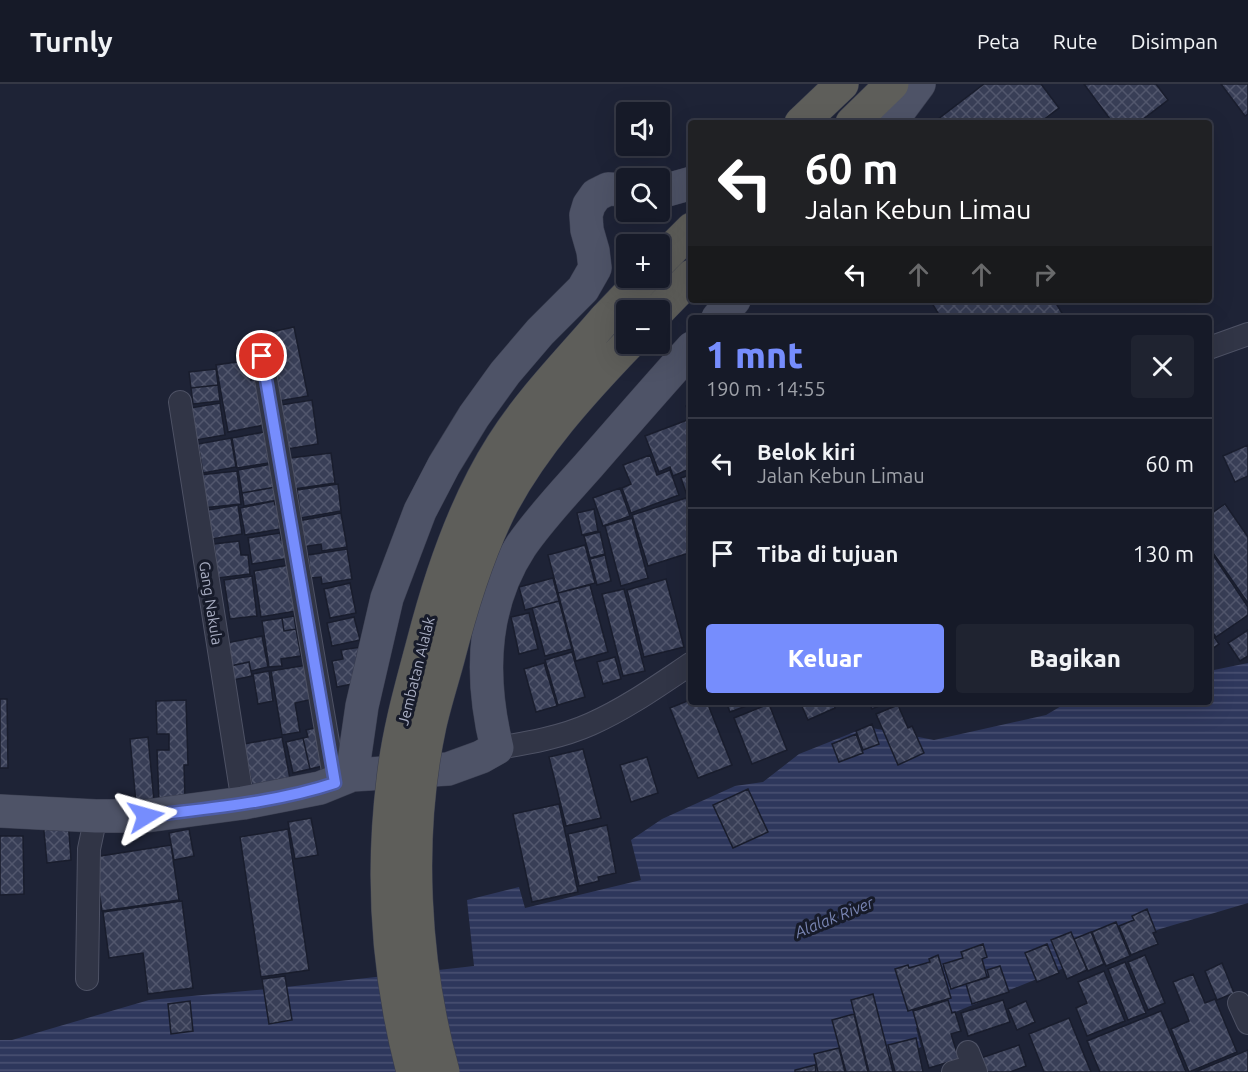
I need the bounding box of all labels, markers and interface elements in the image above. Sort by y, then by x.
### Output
text: Turnly [30,26,113,57]
text: Peta [977,29,1020,53]
text: Rute [1053,29,1098,53]
text: Disimpan [1131,29,1218,53]
map controls [616,102,670,354]
button: sound [616,102,670,156]
icon: left [706,144,784,222]
text: 60 m [805,145,899,192]
button: search [616,168,670,222]
text: Jalan Kebun Limau [805,194,1031,224]
button: + [616,234,670,288]
icon: left [839,258,872,291]
icon: ahead [902,258,935,291]
icon: ahead [965,258,998,291]
icon: right [1028,258,1061,291]
button: − [616,300,670,354]
pin [236,330,287,381]
text: 1 mnt [706,334,803,375]
button: close [1131,335,1194,398]
icon: arrive [245,339,278,372]
text: 190 m · 14:55 [706,377,826,400]
text: Belok kiri [757,439,855,464]
icon: left [706,447,739,480]
text: 60 m [1145,451,1194,476]
text: Jalan Kebun Limau [757,464,925,487]
icon: arrive [706,537,739,570]
text: Tiba di tujuan [757,541,898,566]
text: 130 m [1133,541,1194,566]
street label: Gang Nakula [196,560,226,646]
street label: Jembatan Alalak [394,615,438,727]
button: Keluar [706,624,944,693]
button: Bagikan [956,624,1194,693]
position arrow [114,784,178,848]
water label: Alalak River [791,893,877,941]

